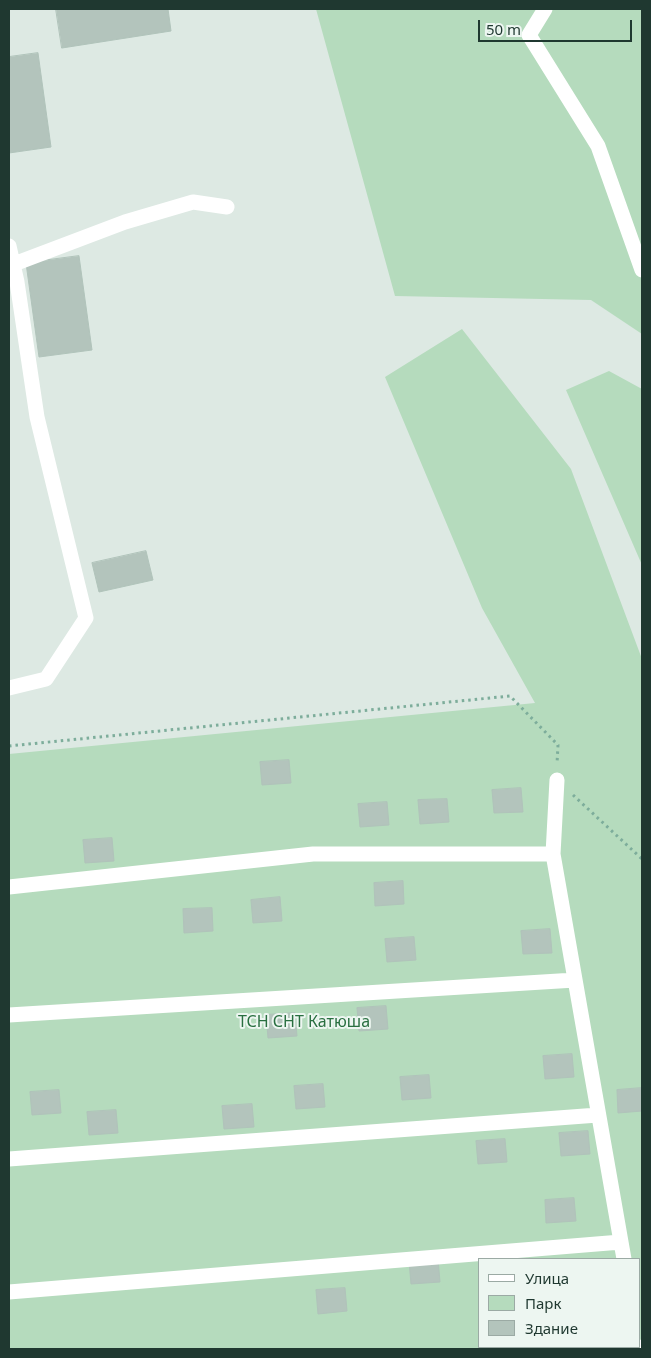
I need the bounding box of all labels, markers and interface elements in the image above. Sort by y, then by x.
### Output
scale bar [481,10,635,42]
text: 50 m [486,19,521,39]
park label: ТСН СНТ Катюша [238,1012,370,1032]
legend [478,1258,641,1348]
text: Улица [525,1268,569,1288]
text: Парк [525,1293,561,1313]
text: Здание [525,1318,578,1338]

